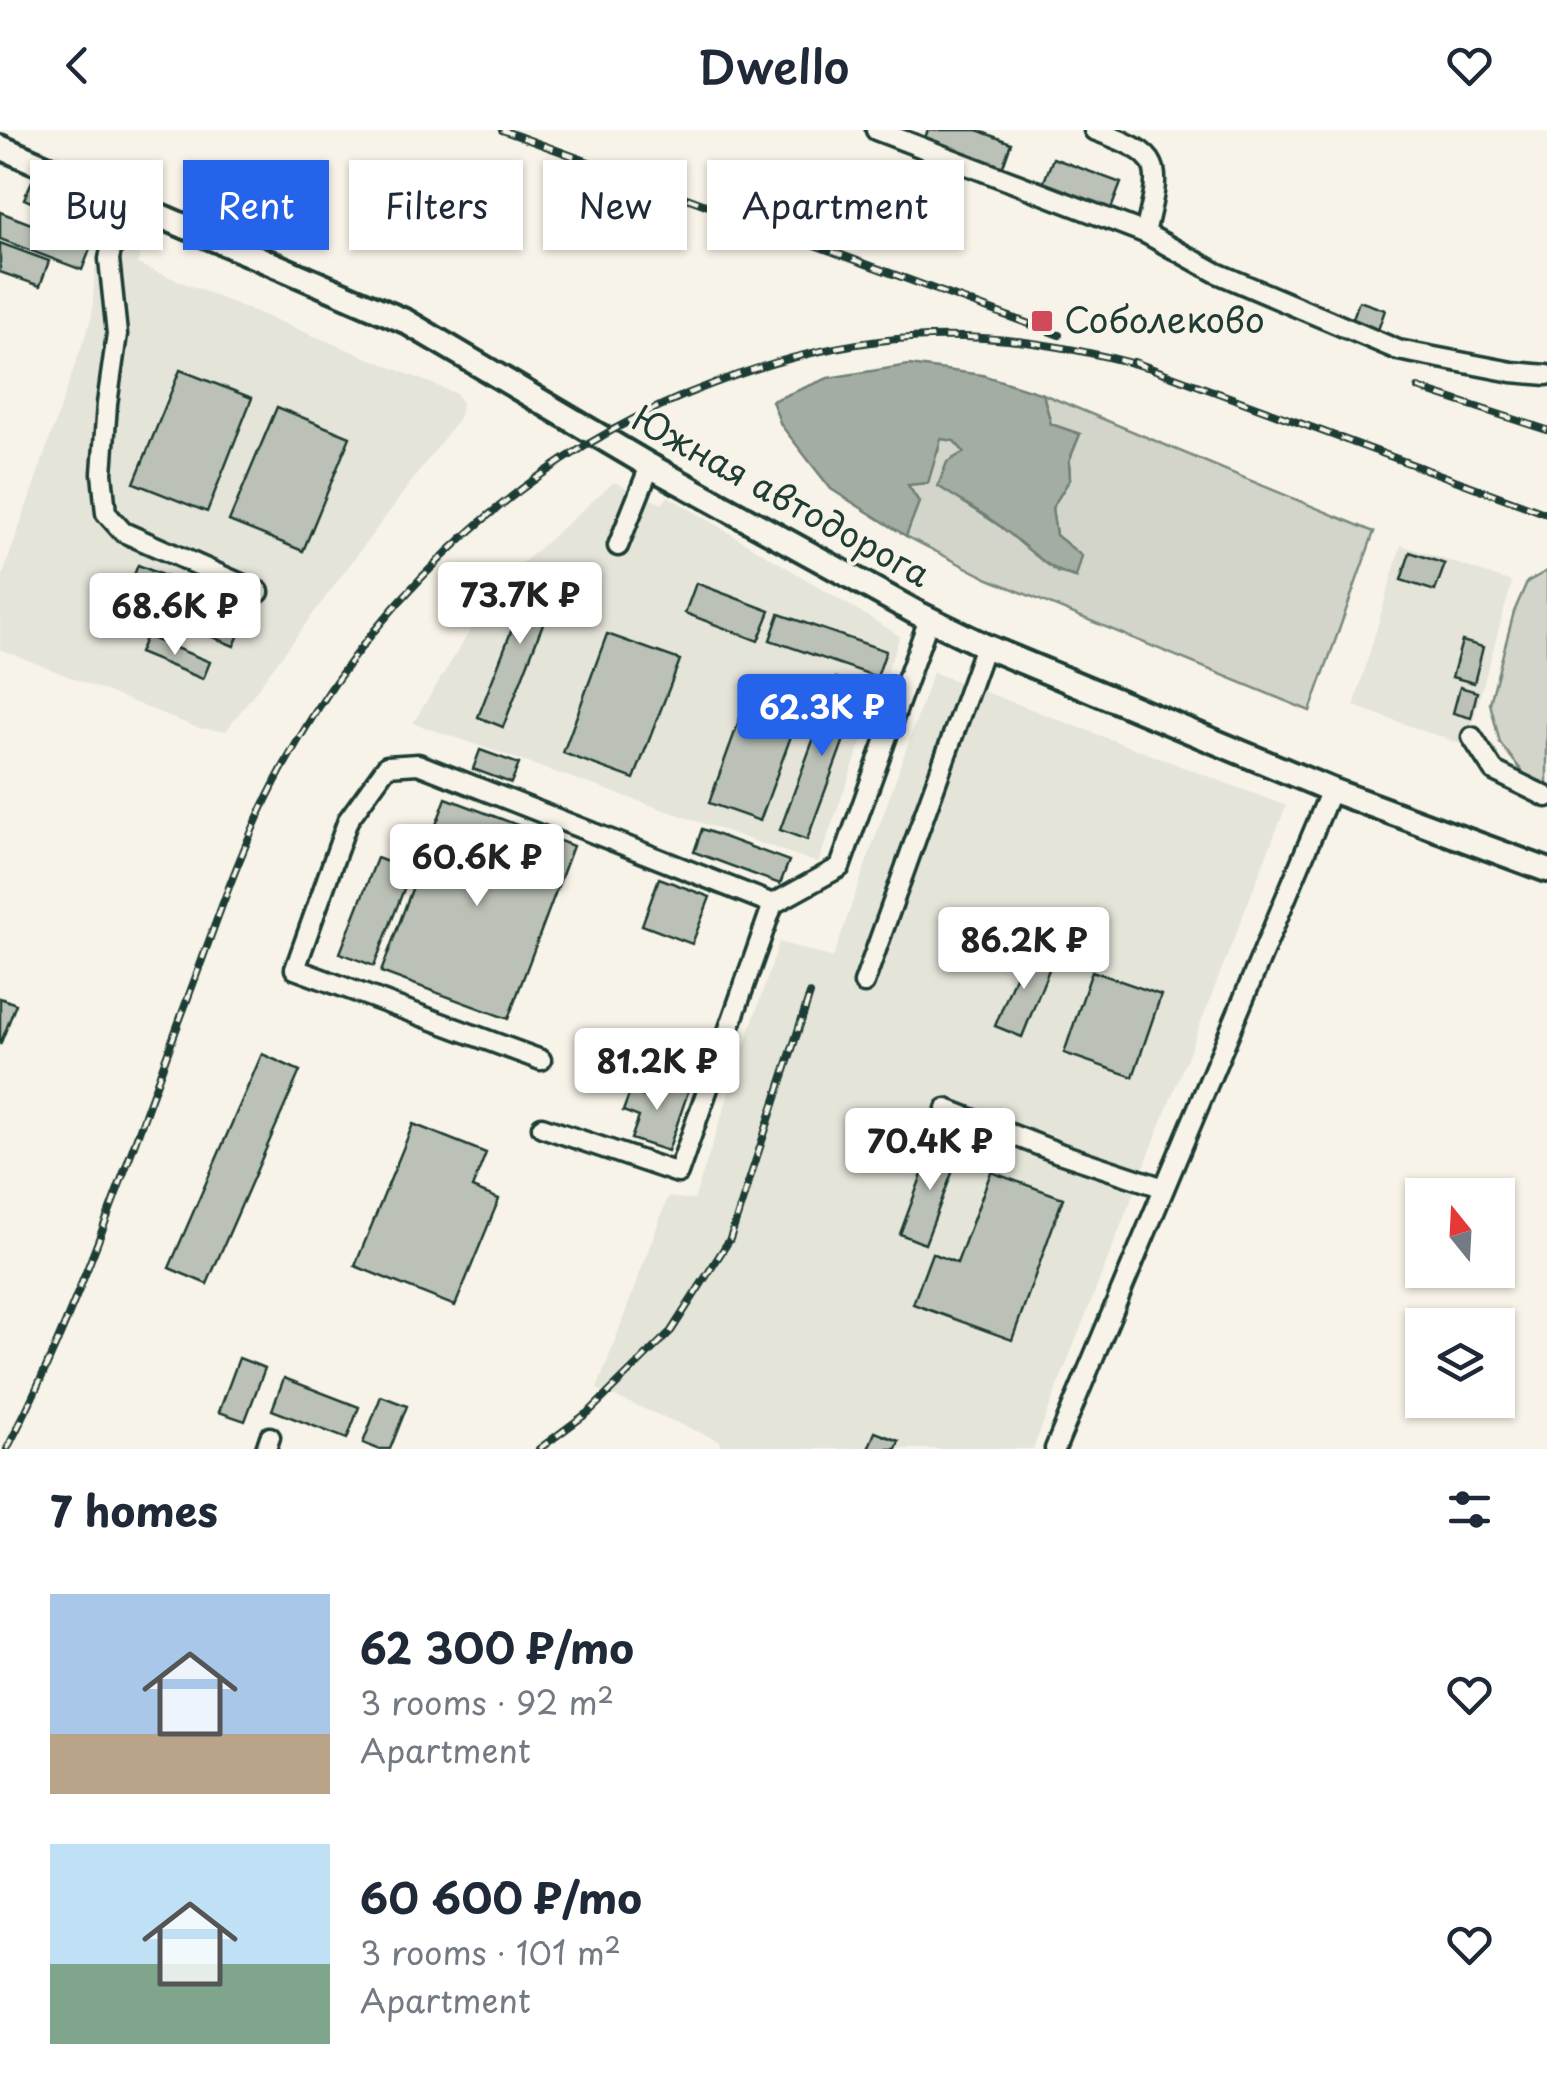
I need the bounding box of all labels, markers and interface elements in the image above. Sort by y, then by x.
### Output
text: Dwello [698,31,849,99]
icon: back [50,38,105,93]
icon: heart [1442,38,1497,93]
chip: Buy [30,160,163,250]
chip: Rent [183,160,329,250]
chip: Filters [349,160,523,250]
chip: New [543,160,687,250]
chip: Apartment [707,160,964,250]
place label: Соболеково [1064,292,1265,345]
marker: Соболеково [1029,308,1055,334]
street label: Южная автодорога [623,391,941,599]
pin: 73.7K ₽ [428,562,612,647]
text: 73.7K ₽ [460,570,580,618]
pin: 68.6K ₽ [83,573,267,658]
text: 68.6K ₽ [112,581,238,629]
pin: 62.3K ₽ [730,674,914,759]
text: 62.3K ₽ [759,682,885,730]
pin: 60.6K ₽ [385,824,569,909]
text: 60.6K ₽ [412,832,542,880]
pin: 86.2K ₽ [932,907,1116,992]
text: 86.2K ₽ [960,915,1088,963]
pin: 81.2K ₽ [565,1028,749,1113]
text: 81.2K ₽ [596,1036,718,1084]
pin: 70.4K ₽ [838,1108,1022,1193]
text: 70.4K ₽ [867,1116,993,1164]
north arrow [1405,1178,1515,1288]
map controls [1405,1178,1515,1418]
button: layers [1405,1308,1515,1418]
text: 7 homes [50,1478,218,1541]
icon: filters [1442,1482,1497,1537]
text: 62 300 ₽/mo [360,1615,634,1678]
icon: home [130,1634,250,1754]
icon: heart [1442,1667,1497,1722]
text: 3 rooms · 92 m² [360,1678,614,1726]
text: Apartment [360,1726,531,1774]
text: 60 600 ₽/mo [360,1865,642,1928]
icon: home [130,1884,250,2004]
icon: heart [1442,1917,1497,1972]
text: 3 rooms · 101 m² [360,1928,621,1976]
text: Apartment [360,1976,531,2024]

